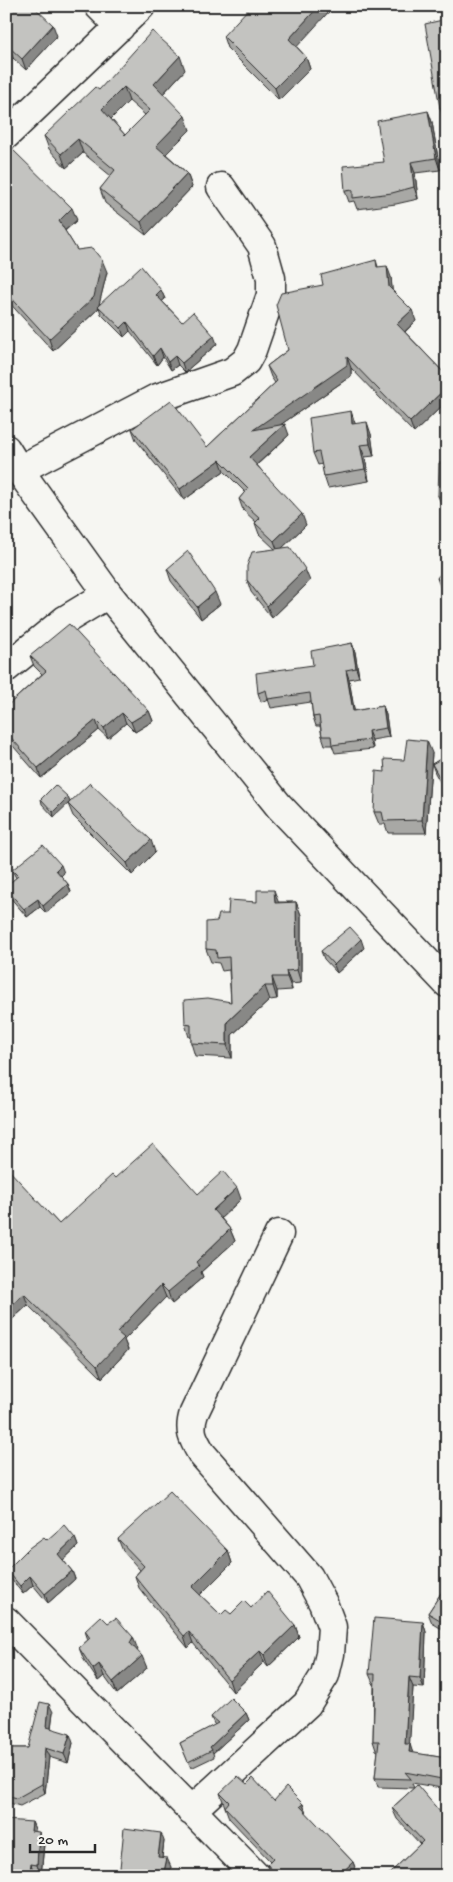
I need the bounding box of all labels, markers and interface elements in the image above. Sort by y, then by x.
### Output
scale bar [30,1822,95,1854]
text: 20 m [38,1832,68,1850]

